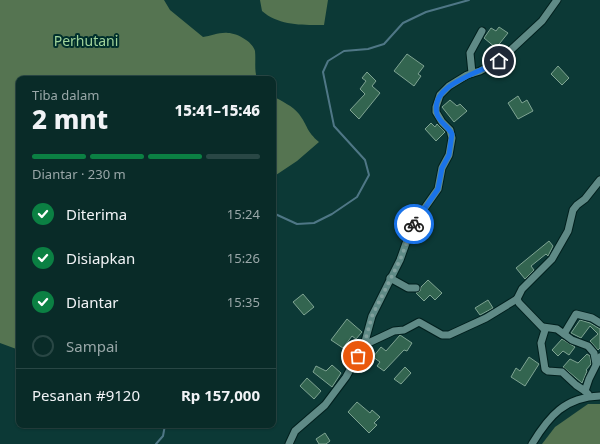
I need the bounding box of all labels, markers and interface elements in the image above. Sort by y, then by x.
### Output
park label: Perhutani [54,31,118,50]
pin [482,44,516,78]
icon: home [488,50,510,72]
text: Tiba dalam [32,86,99,104]
text: 15:41–15:46 [175,100,260,120]
text: 2 mnt [32,101,108,137]
text: Diantar · 230 m [32,165,126,183]
icon: check [32,203,54,225]
text: Diterima [66,204,127,224]
courier [394,204,434,244]
text: 15:24 [227,205,260,223]
icon: bike [403,213,425,235]
icon: check [32,247,54,269]
text: Disiapkan [66,248,135,268]
text: 15:26 [227,249,260,267]
icon: check [32,291,54,313]
text: Diantar [66,292,119,312]
text: 15:35 [227,293,260,311]
text: Sampai [66,336,118,356]
pin [341,339,375,373]
icon: bag [347,345,369,367]
text: Pesanan #9120 [32,385,140,405]
text: Rp 157,000 [181,385,260,405]

